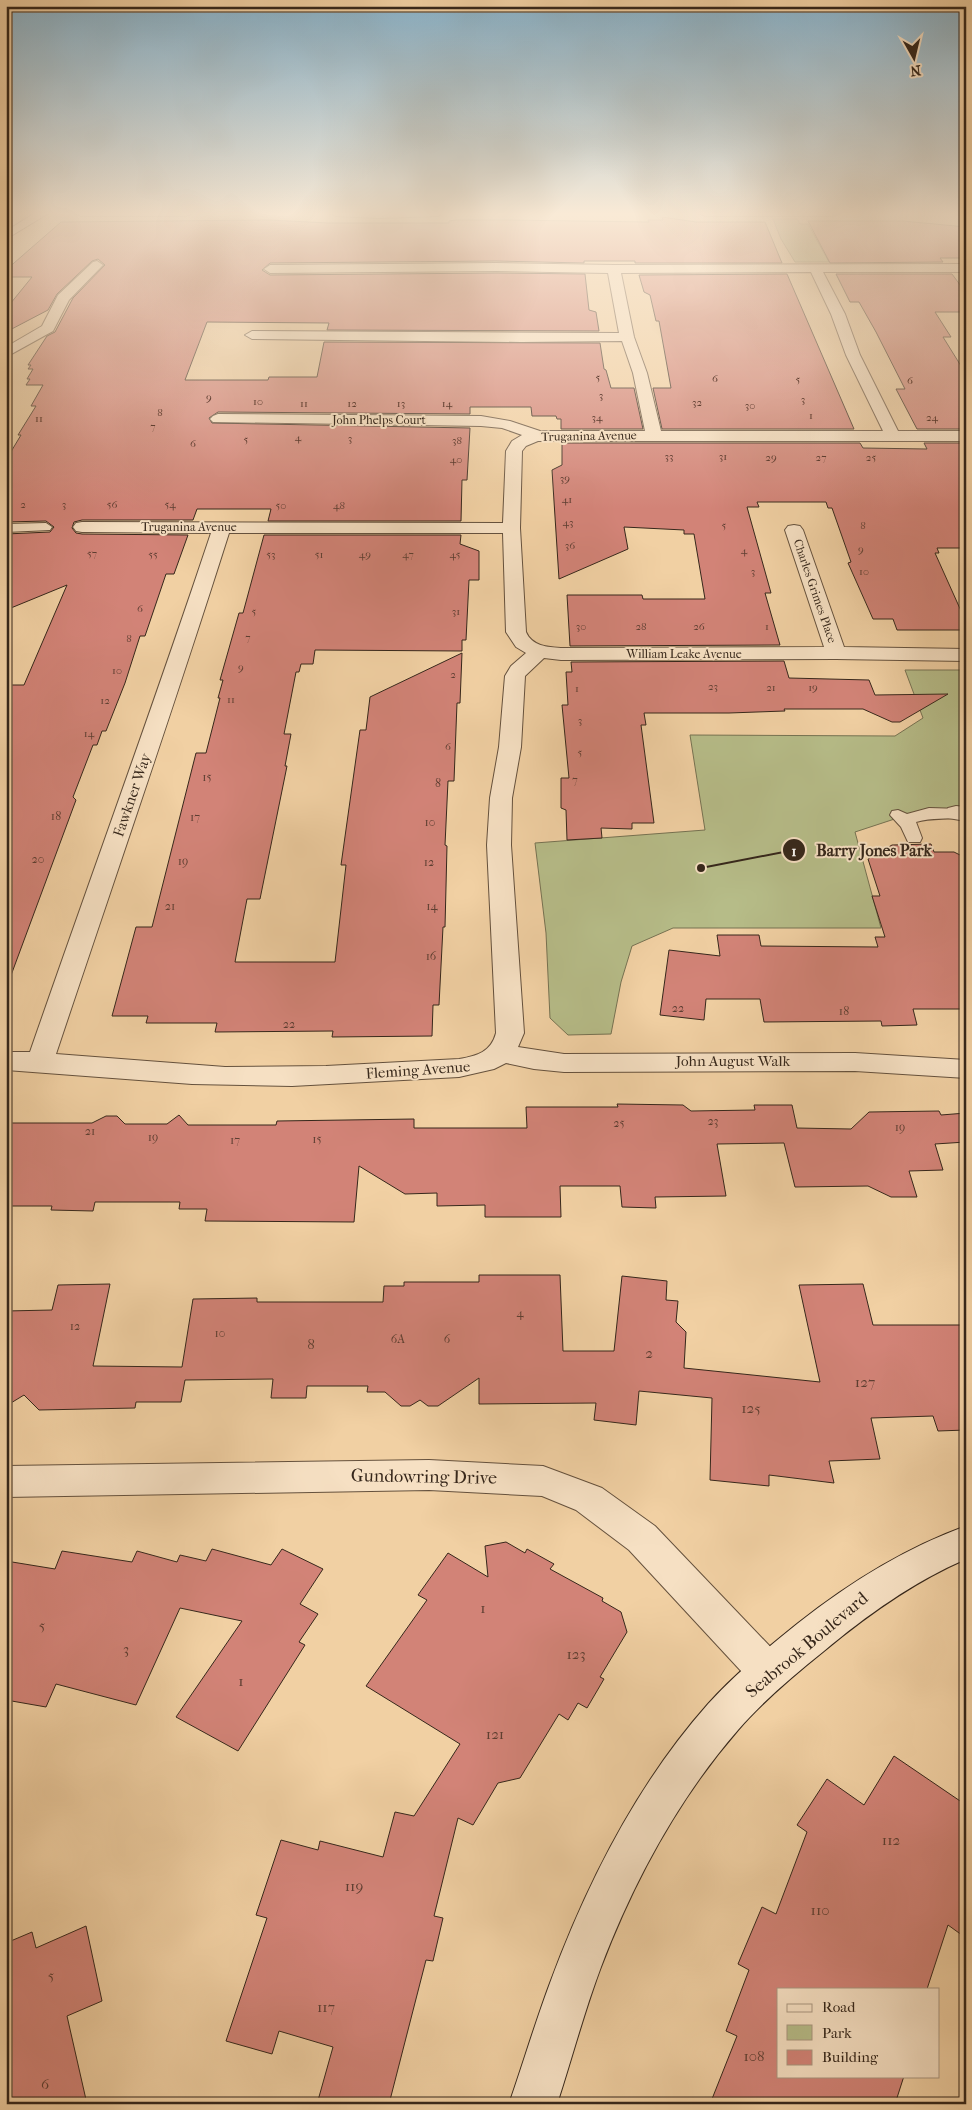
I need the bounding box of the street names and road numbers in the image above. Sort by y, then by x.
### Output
street label: John Phelps Court [331,413,426,427]
street label: Truganina Avenue [541,428,637,444]
street label: Truganina Avenue [141,520,237,534]
street label: Charles Grimes Place [791,537,839,645]
street label: William Leake Avenue [625,647,742,661]
street label: Fawkner Way [109,750,155,839]
street label: John August Walk [675,1052,791,1070]
street label: Fleming Avenue [365,1057,472,1083]
street label: Gundowring Drive [351,1465,497,1489]
street label: Seabrook Boulevard [741,1588,873,1702]

